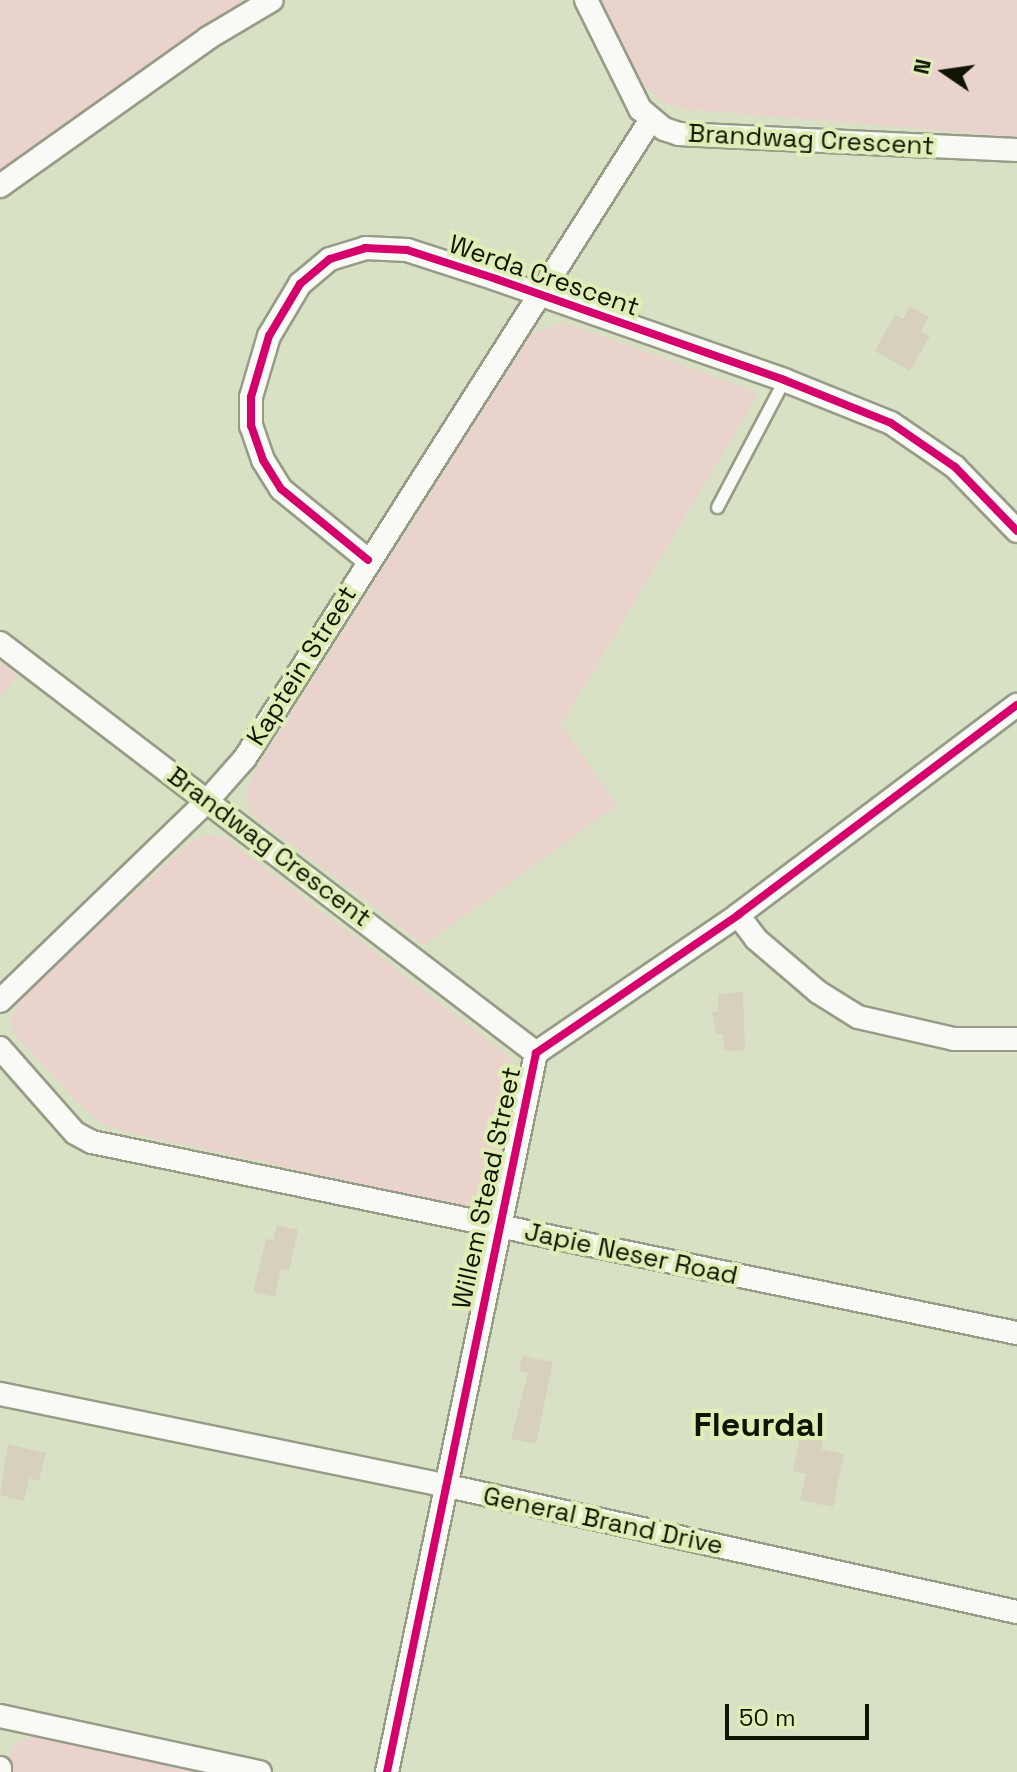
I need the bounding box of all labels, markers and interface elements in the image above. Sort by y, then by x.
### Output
north arrow [905,32,985,112]
text: N [906,56,937,77]
street label: Brandwag Crescent [687,118,935,162]
street label: Werda Crescent [445,229,643,323]
street label: Kaptein Street [240,580,364,752]
street label: Brandwag Crescent [161,760,377,934]
street label: Willem Stead Street [446,1064,528,1312]
street label: Japie Neser Road [522,1216,740,1292]
district label: Fleurdal [693,1405,825,1445]
street label: General Brand Drive [480,1480,726,1562]
scale bar [729,1688,873,1738]
text: 50 m [739,1702,796,1733]

